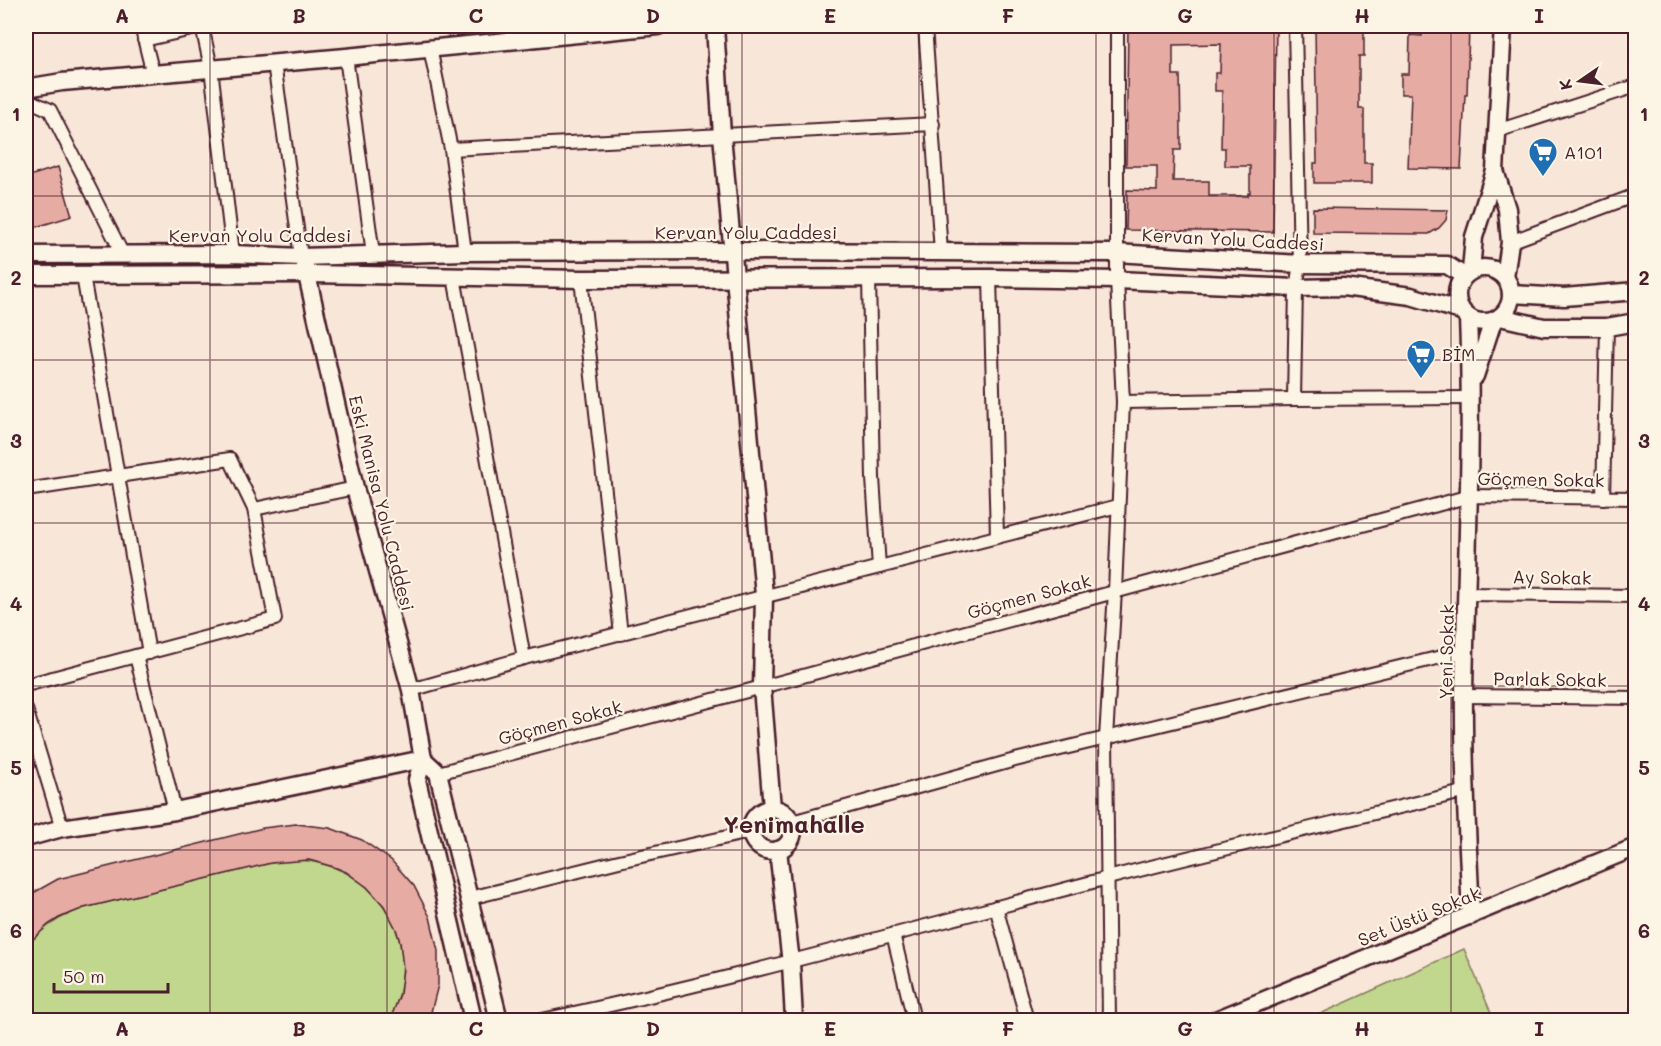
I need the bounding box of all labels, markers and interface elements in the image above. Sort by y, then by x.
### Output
text: A [115,2,129,28]
text: B [292,2,306,28]
text: C [469,2,484,28]
text: D [646,2,660,28]
text: E [824,2,836,28]
text: F [1002,2,1015,28]
text: G [1177,2,1193,28]
text: H [1354,2,1370,28]
text: I [1534,2,1544,28]
north arrow [1550,51,1610,111]
text: K [1553,77,1576,92]
text: 1 [12,100,20,126]
text: 1 [1640,100,1648,126]
supermarket icon: A101 [1527,136,1559,178]
place label: A101 [1564,140,1604,164]
street label: Kervan Yolu Caddesi [655,220,837,244]
street label: Kervan Yolu Caddesi [1141,222,1325,256]
street label: Kervan Yolu Caddesi [169,223,351,247]
text: 2 [10,264,22,290]
text: 2 [1638,264,1650,290]
supermarket icon: BİM [1405,338,1437,380]
place label: BİM [1442,342,1475,366]
street label: Eski Manisa Yolu Caddesi [344,393,420,613]
text: 3 [10,427,22,453]
text: 3 [1638,427,1650,453]
street label: Göçmen Sokak [1477,466,1605,492]
street label: Ay Sokak [1512,564,1592,590]
street label: Göçmen Sokak [965,568,1093,624]
text: 4 [10,590,23,616]
text: 4 [1638,590,1651,616]
street label: Yeni Sokak [1433,604,1459,700]
street label: Parlak Sokak [1493,666,1607,692]
street label: Göçmen Sokak [496,694,624,750]
text: 5 [10,754,22,780]
text: 5 [1638,754,1650,780]
district label: Yenimahalle [723,808,865,839]
street label: Set Üstü Sokak [1354,880,1484,952]
text: 6 [10,917,22,943]
text: 6 [1638,917,1650,943]
scale bar [54,956,168,994]
text: 50 m [63,964,105,988]
text: A [115,1015,129,1041]
text: B [292,1015,306,1041]
text: C [469,1015,484,1041]
text: D [646,1015,660,1041]
text: E [824,1015,836,1041]
text: F [1002,1015,1015,1041]
text: G [1177,1015,1193,1041]
text: H [1354,1015,1370,1041]
text: I [1534,1015,1544,1041]

